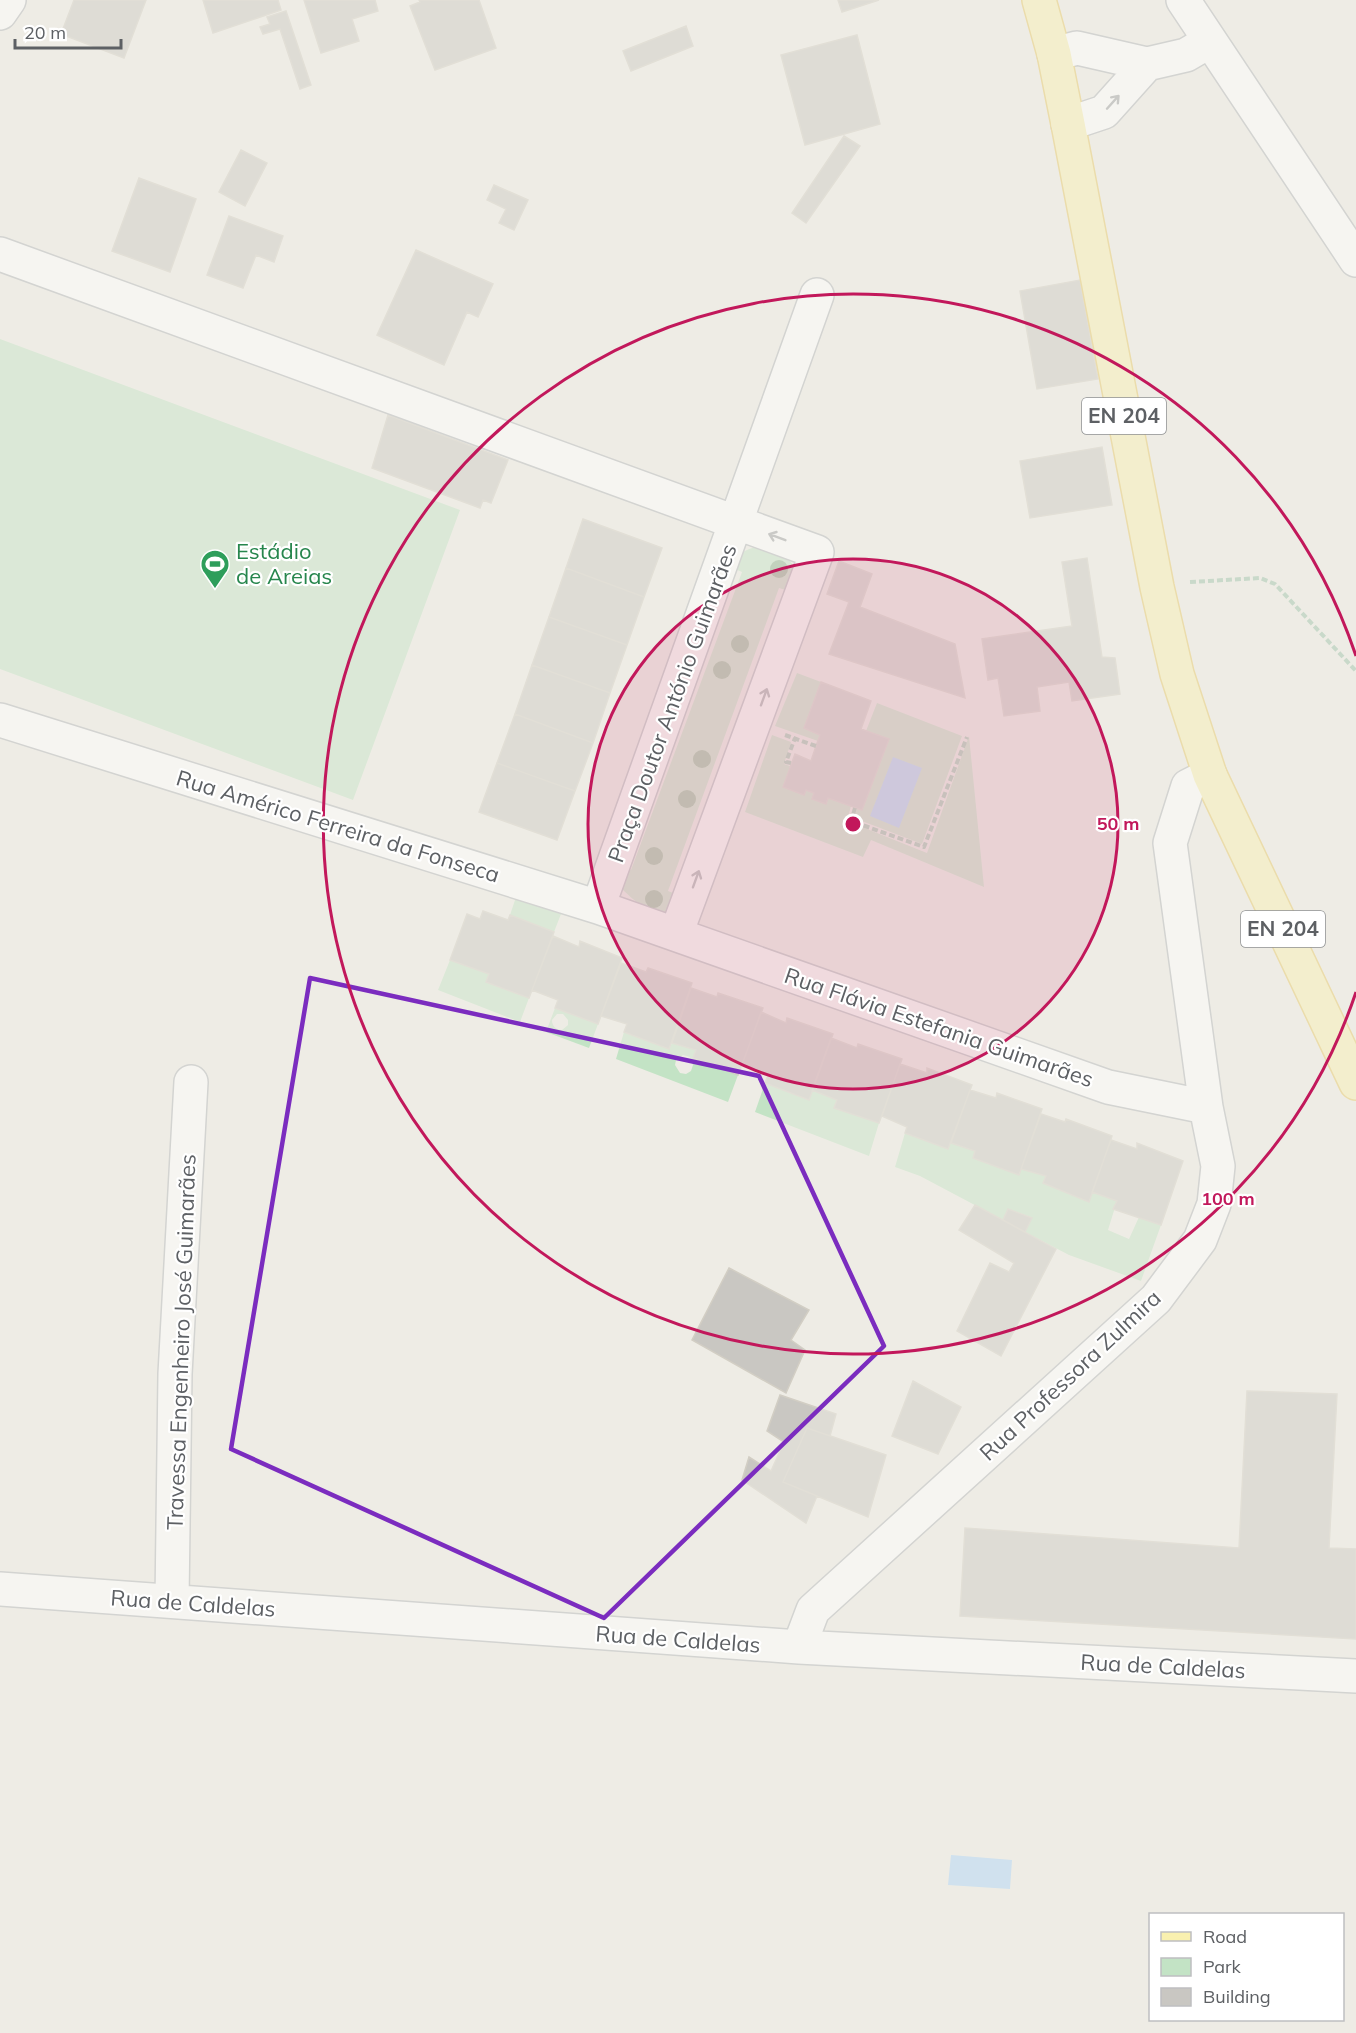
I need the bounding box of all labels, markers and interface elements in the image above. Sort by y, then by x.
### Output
scale bar [15,12,122,50]
text: 20 m [24,21,66,44]
one-way arrow [1106,95,1120,110]
road number: EN 204 [1082,398,1166,434]
one-way arrow [768,531,787,542]
place label: Estádio de Areias [236,537,332,590]
street label: Praça Doutor António Guimarães [601,540,743,866]
sports icon: Estádio de Areias [199,548,231,590]
one-way arrow [759,688,770,706]
street label: Rua Américo Ferreira da Fonseca [173,763,503,889]
text: 50 m [1097,812,1139,835]
centre of rings [843,814,863,834]
one-way arrow [692,871,703,889]
road number: EN 204 [1241,911,1325,947]
street label: Rua Flávia Estefania Guimarães [781,961,1097,1093]
street label: Travessa Engenheiro José Guimarães [160,1154,202,1530]
text: 100 m [1201,1187,1255,1210]
street label: Rua Professora Zulmira [973,1284,1167,1466]
street label: Rua de Caldelas [110,1583,276,1623]
street label: Rua de Caldelas [595,1619,761,1659]
street label: Rua de Caldelas [1080,1648,1246,1684]
legend [1149,1913,1344,2021]
text: Road [1203,1925,1247,1948]
text: Park [1203,1955,1242,1978]
text: Building [1203,1985,1271,2008]

